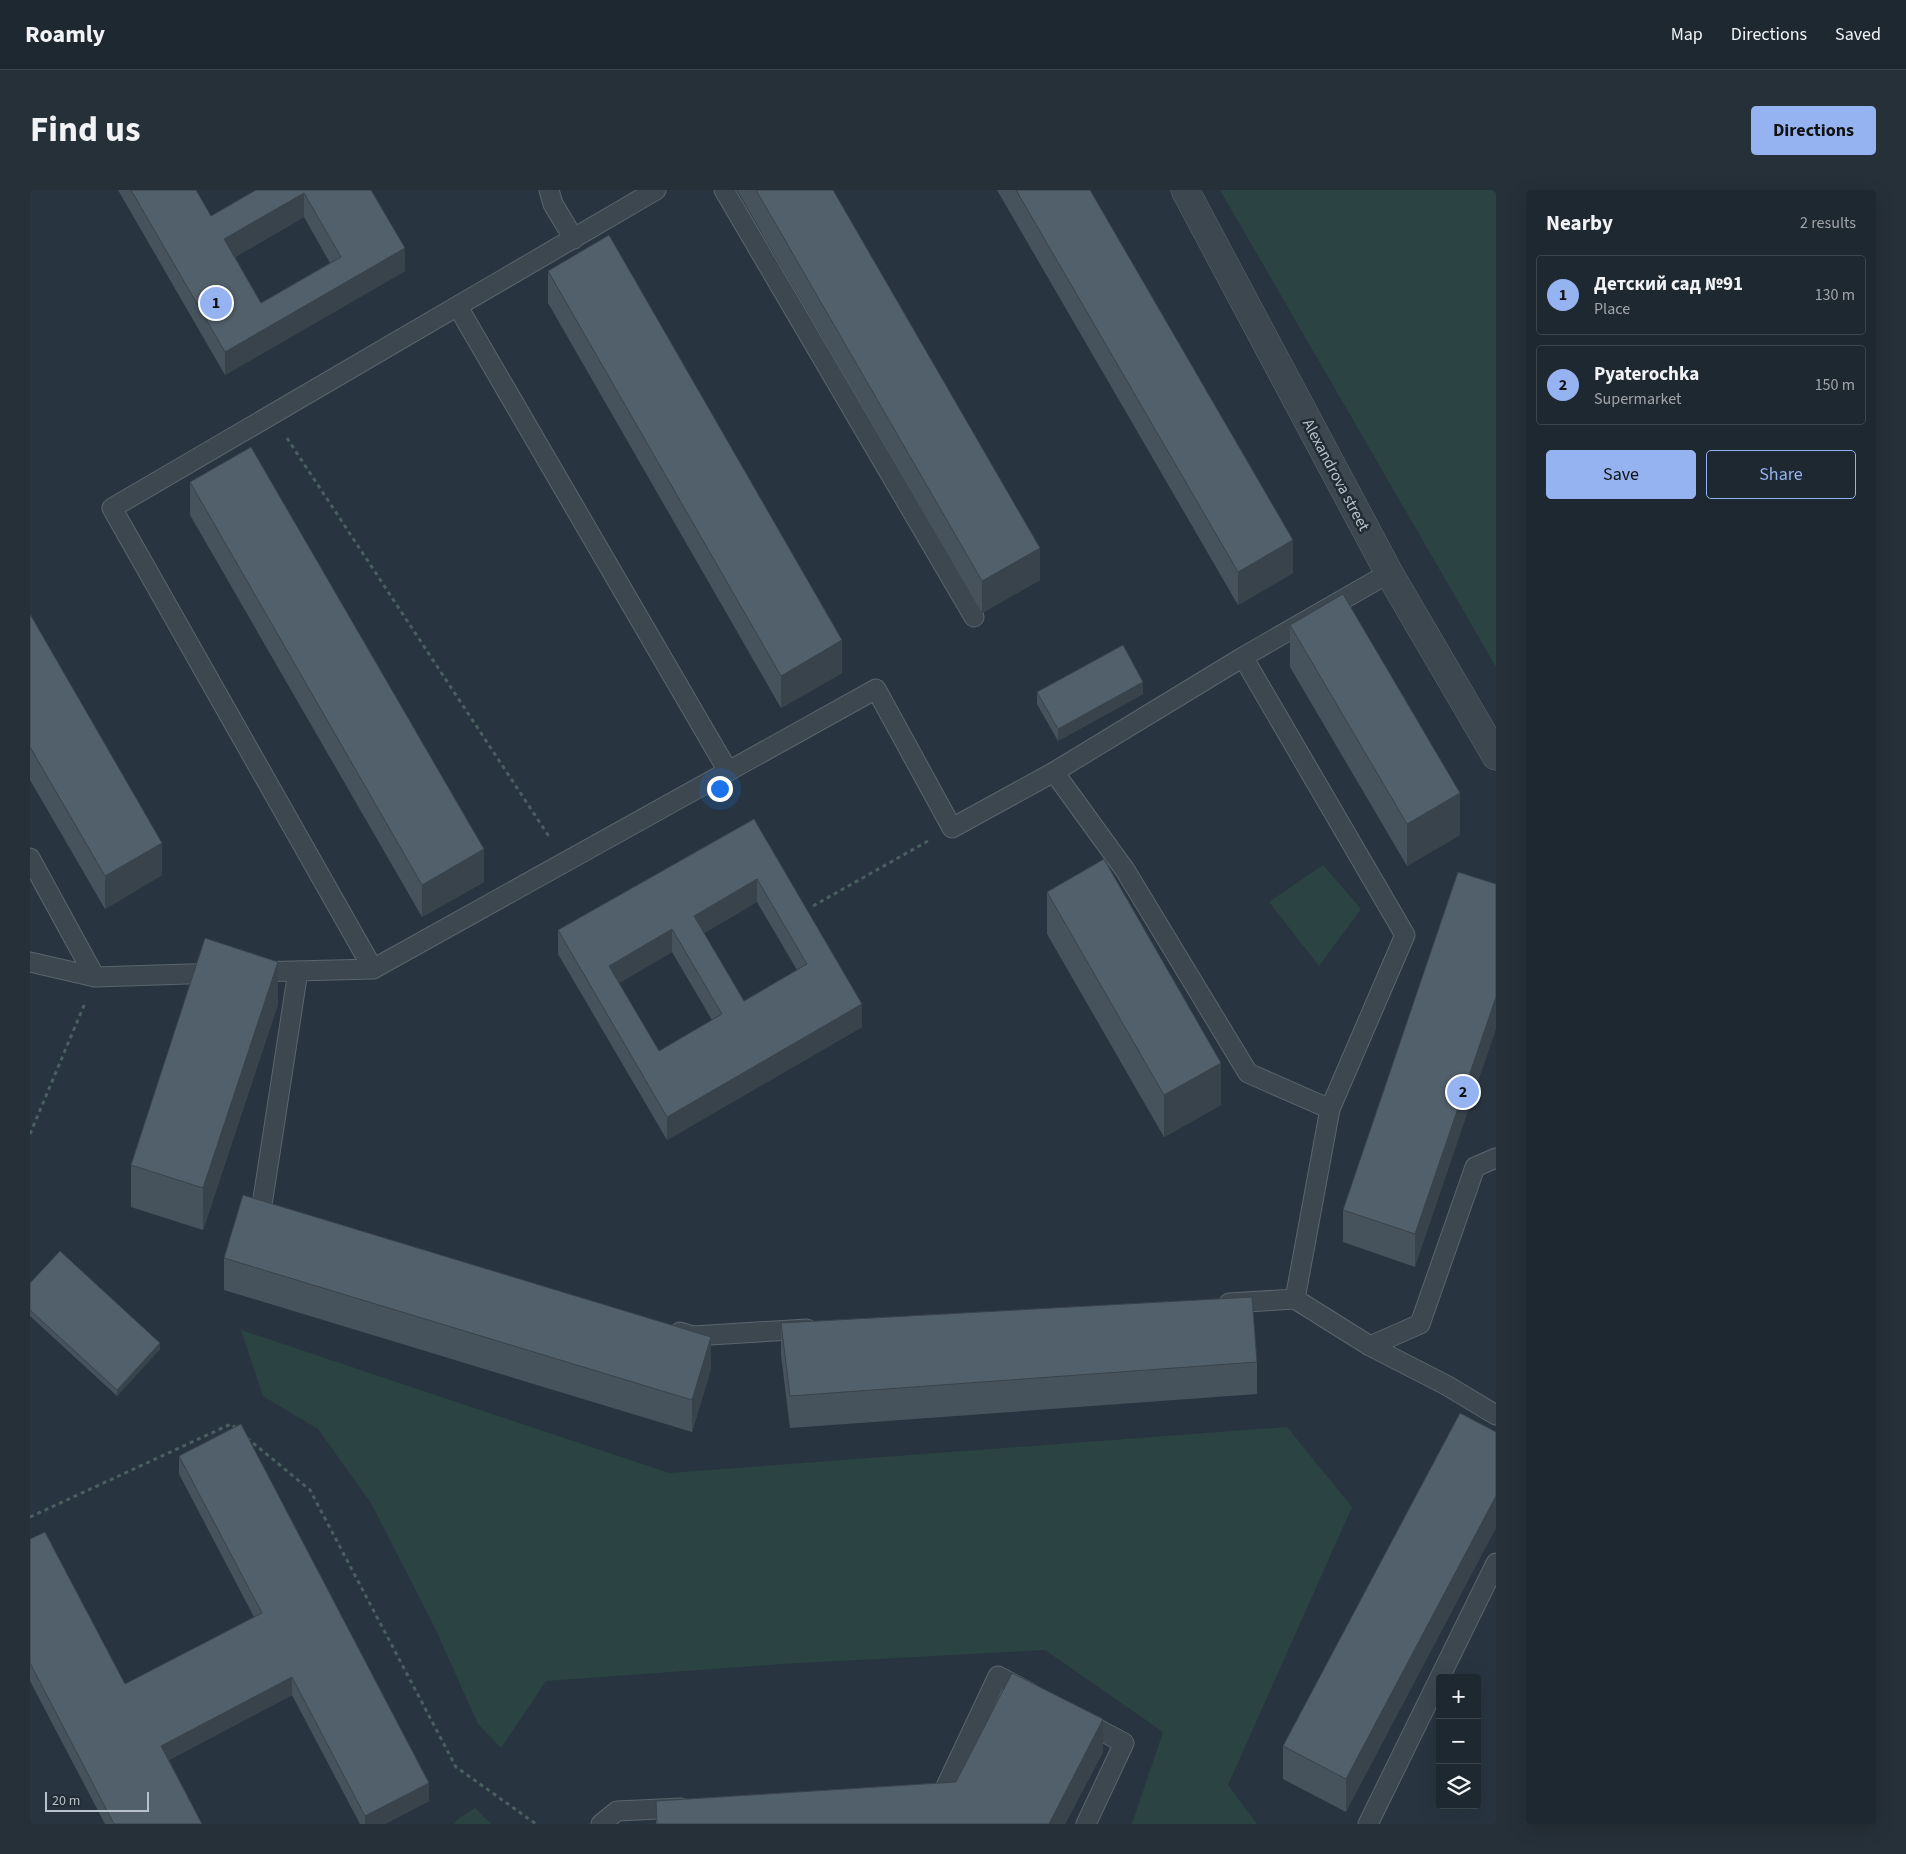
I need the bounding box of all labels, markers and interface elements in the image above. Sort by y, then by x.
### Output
text: Roamly [25,17,105,52]
text: Map [1671,22,1703,47]
text: Directions [1731,22,1807,47]
text: Saved [1835,22,1881,47]
text: Find us [30,105,140,155]
button: Directions [1751,106,1876,155]
text: Nearby [1546,208,1613,238]
text: 2 results [1800,212,1856,234]
text: Детский сад №91 [1594,271,1743,298]
pin: 1 [200,284,232,322]
text: 1 [1559,284,1567,306]
text: 130 m [1815,284,1855,306]
text: Place [1594,298,1630,320]
text: Pyaterochka [1594,361,1699,388]
text: 2 [1559,374,1567,396]
text: 150 m [1815,374,1855,396]
text: Supermarket [1594,388,1681,410]
street label: Alexandrova street [1297,415,1375,535]
button: Save [1546,450,1696,499]
button: Share [1706,450,1856,499]
your location [707,776,733,802]
pin: 2 [1447,1073,1479,1111]
map controls [1436,1674,1481,1809]
button: + [1436,1674,1481,1719]
button: − [1436,1719,1481,1764]
button: layers [1436,1764,1481,1809]
scale bar [45,1789,149,1812]
text: 20 m [52,1791,80,1811]

